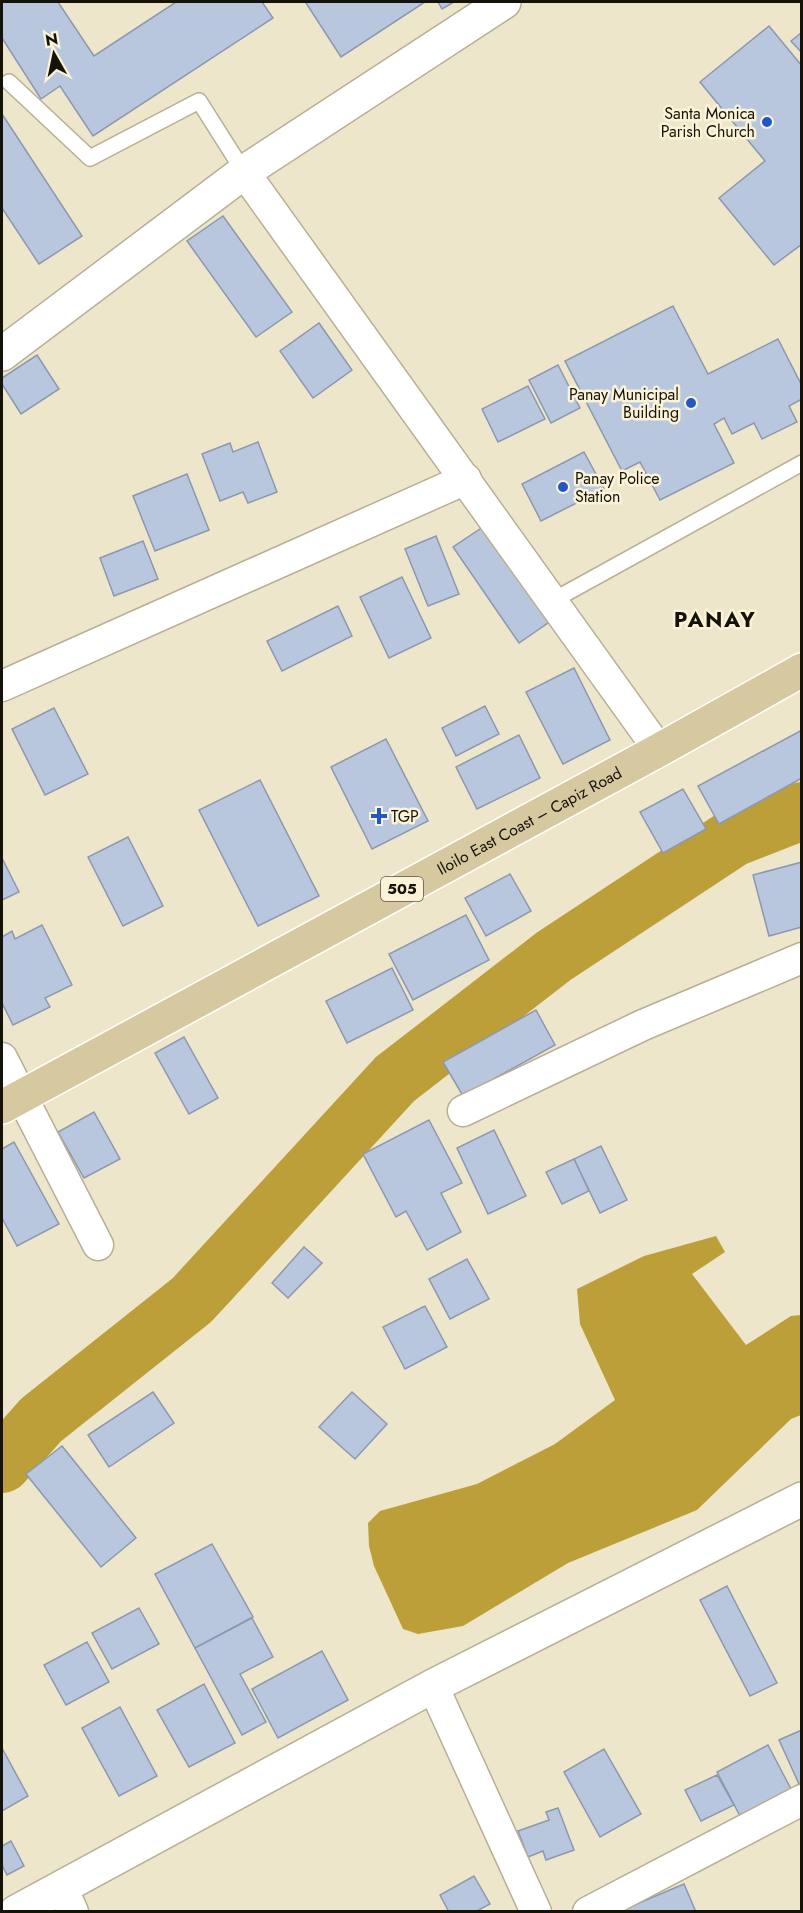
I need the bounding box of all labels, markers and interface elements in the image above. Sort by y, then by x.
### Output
north arrow [24,24,84,84]
text: N [44,27,60,52]
place label: Santa Monica Parish Church [661,102,755,143]
marker: Santa Monica Parish Church [760,115,774,129]
place label: Panay Municipal Building [569,383,679,424]
marker: Panay Municipal Building [684,396,698,410]
place label: Panay Police Station [575,467,660,508]
marker: Panay Police Station [556,480,570,494]
district label: PANAY [674,603,756,635]
street label: Iloilo East Coast – Capiz Road [433,761,626,880]
place label: TGP [391,805,419,828]
marker: TGP [372,809,386,823]
road number: 505 [381,877,423,901]

